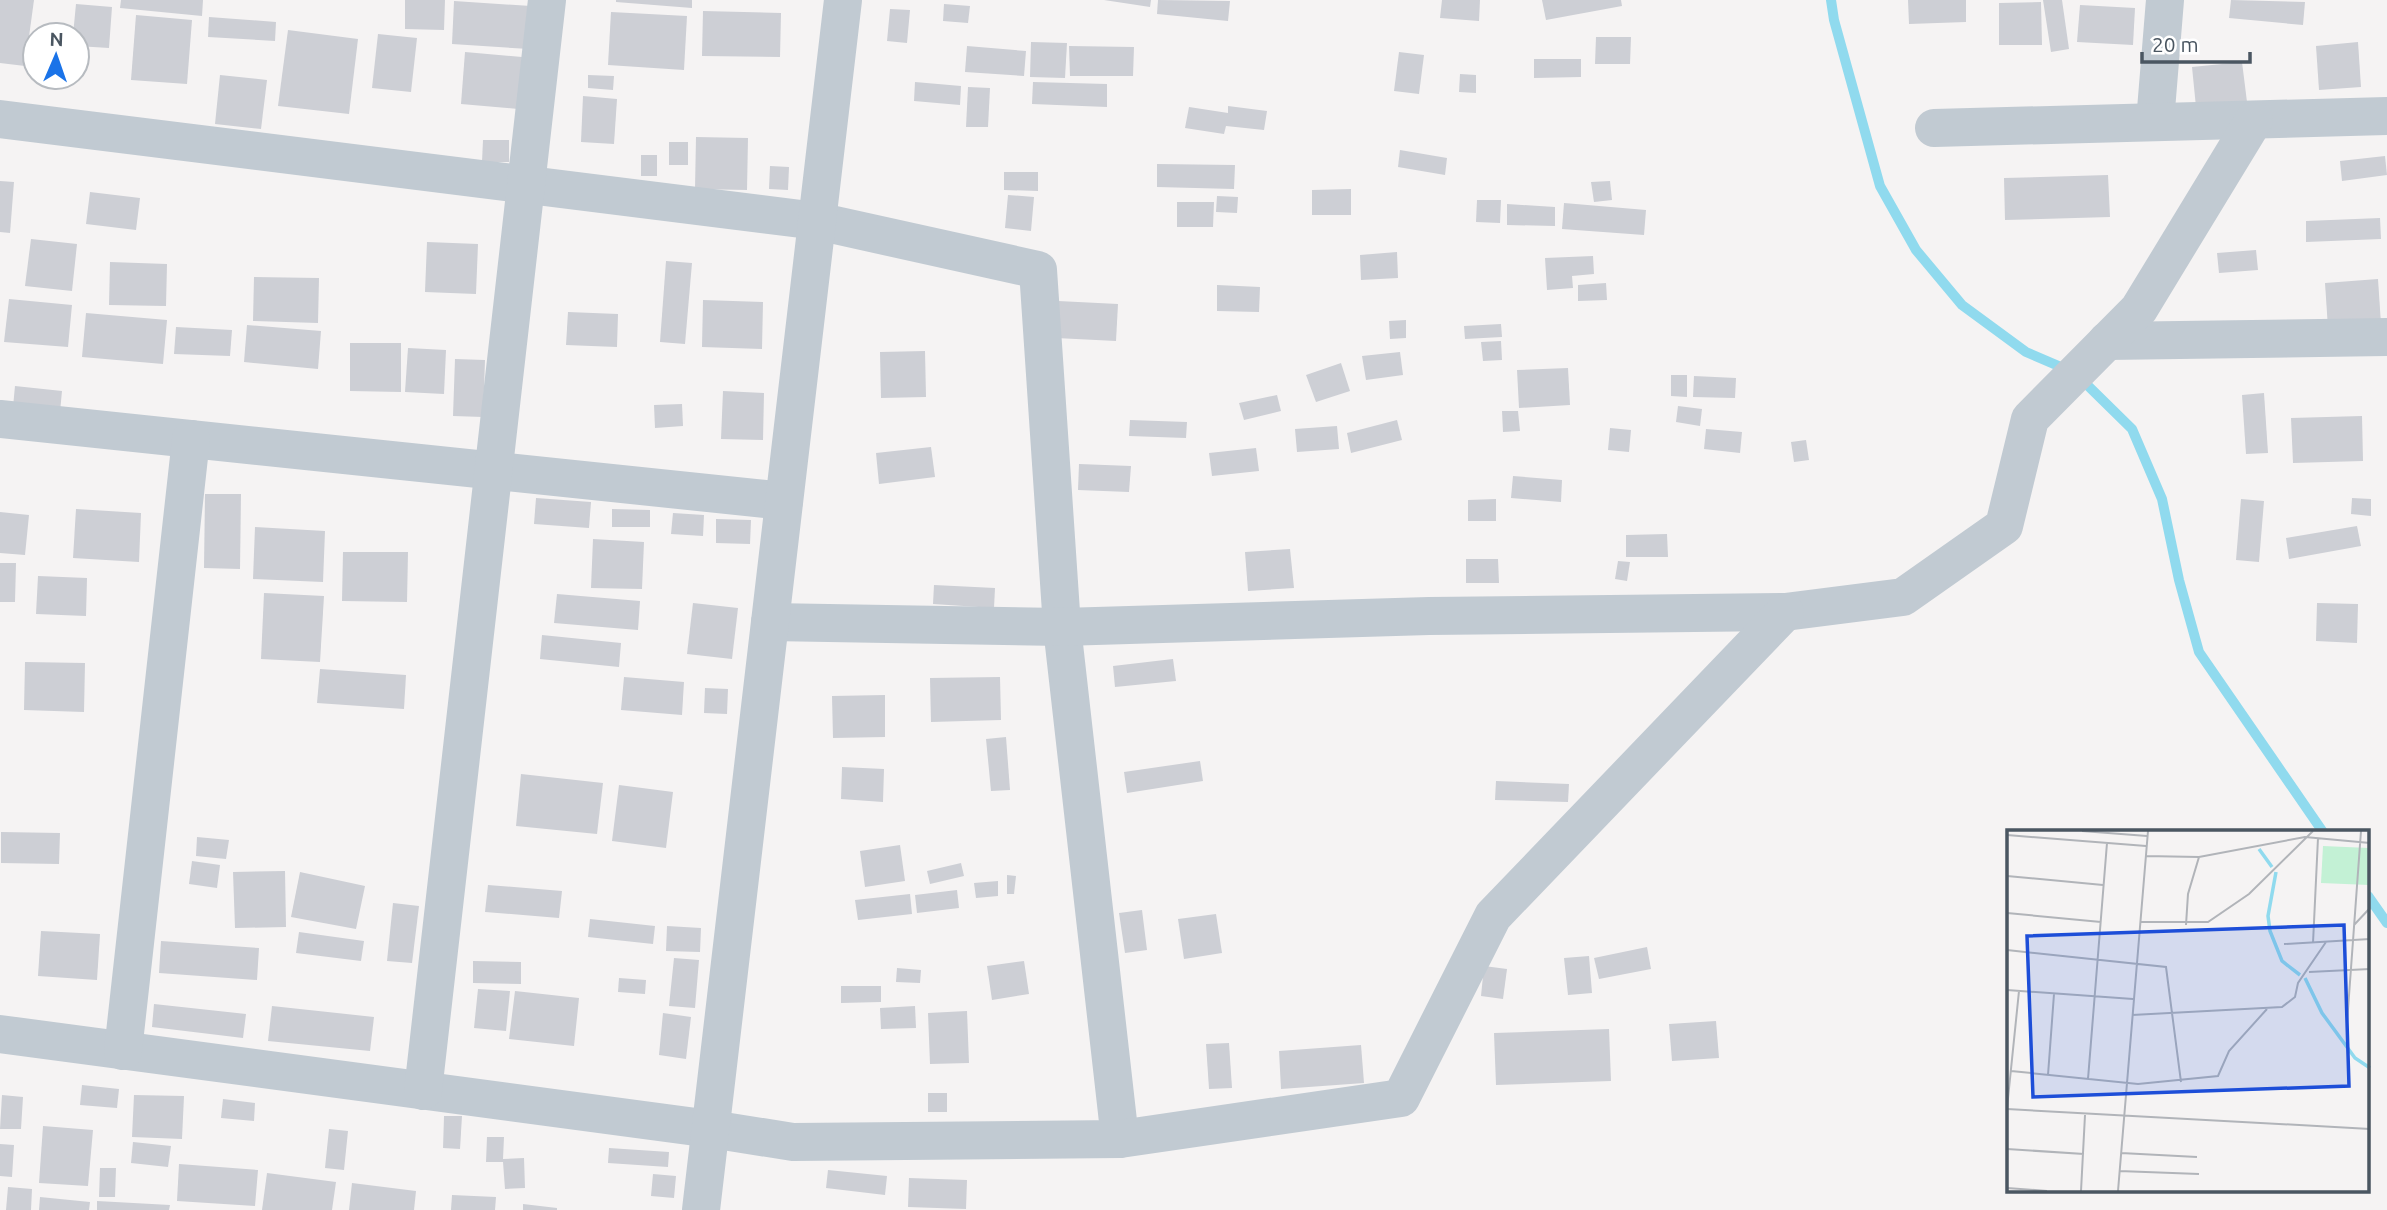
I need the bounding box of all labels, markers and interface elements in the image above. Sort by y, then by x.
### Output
north arrow [21,21,91,91]
scale bar [2142,21,2250,65]
text: N [49,28,64,50]
text: 20 m [2152,32,2199,56]
inset map [2007,830,2370,1192]

